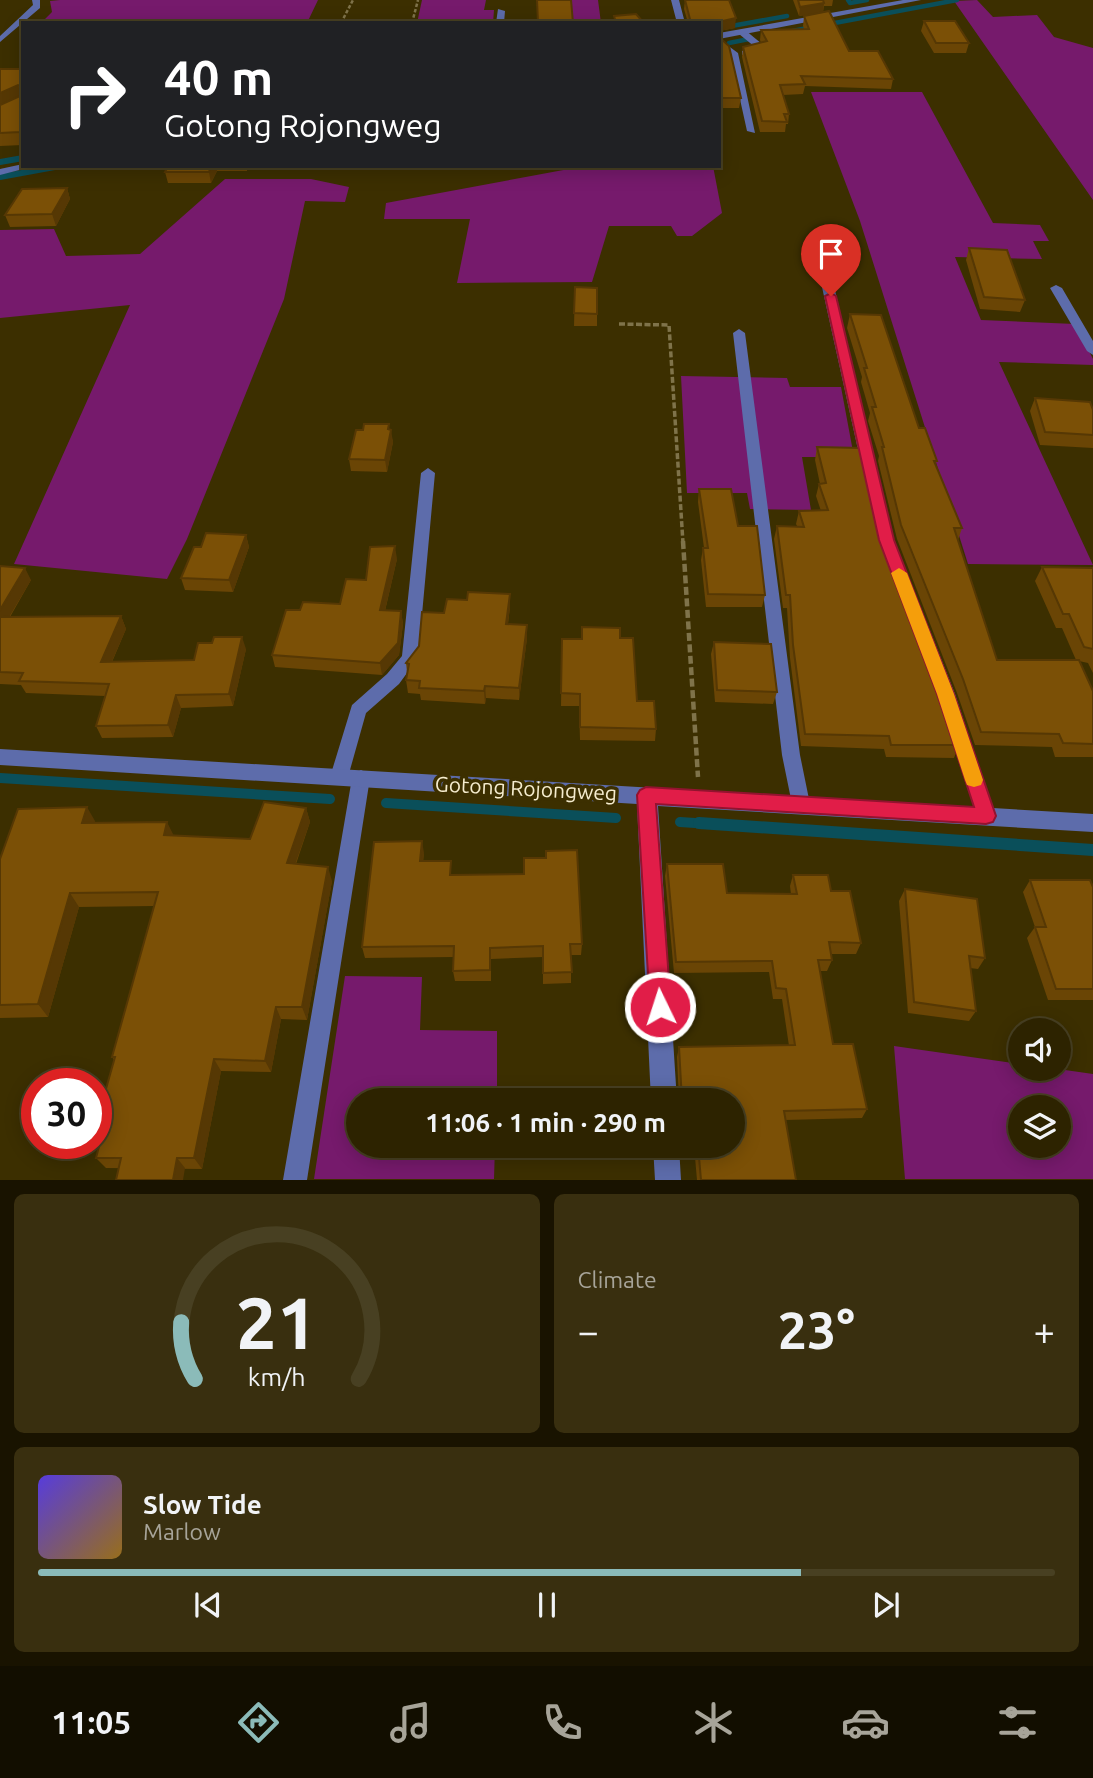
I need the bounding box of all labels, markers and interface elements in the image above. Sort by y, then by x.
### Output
icon: right [49,49,140,140]
text: 40 m [164,49,273,104]
text: Gotong Rojongweg [164,107,442,143]
pin [801,224,861,296]
icon: arrive [812,235,850,273]
street label: Gotong Rojongweg [434,771,618,805]
position arrow [623,970,697,1044]
map controls [1008,1018,1071,1158]
button: sound [1008,1018,1071,1081]
speed limit sign: 30 [21,1068,112,1159]
button: layers [1008,1095,1071,1158]
text: 11:06 · 1 min · 290 m [425,1108,666,1137]
text: Climate [578,1267,657,1292]
text: 21 [236,1282,318,1364]
text: 23° [778,1301,855,1359]
text: − [578,1310,599,1352]
text: + [1034,1310,1055,1352]
text: km/h [248,1363,306,1391]
text: Slow Tide [143,1490,262,1519]
text: Marlow [143,1519,221,1544]
icon: previous [189,1586,227,1624]
icon: pause [528,1586,566,1624]
icon: next [867,1586,905,1624]
icon: directions [234,1698,283,1747]
icon: music [386,1698,435,1747]
icon: phone [538,1698,587,1747]
icon: climate [689,1698,738,1747]
icon: car [841,1698,890,1747]
icon: filters [993,1698,1042,1747]
text: 11:05 [51,1704,131,1740]

